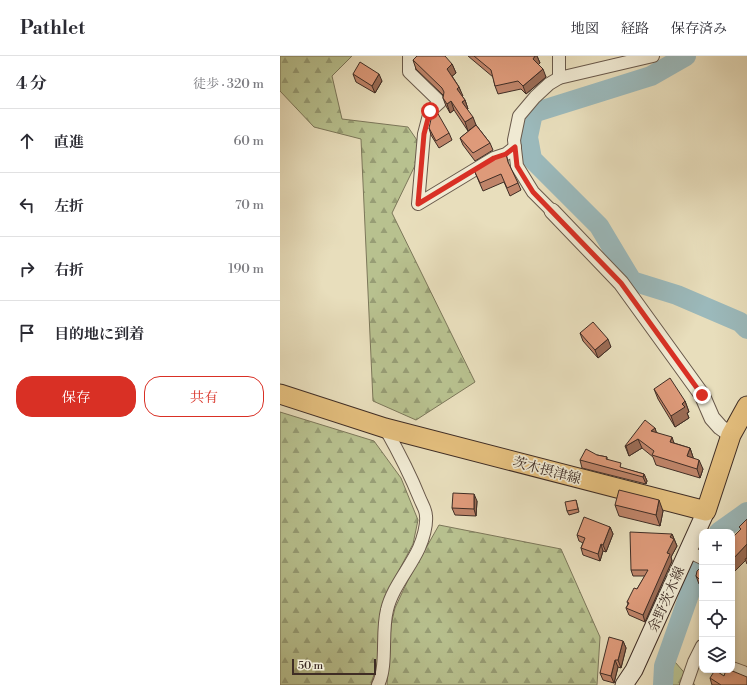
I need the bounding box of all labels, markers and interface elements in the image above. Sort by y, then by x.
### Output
text: Pathlet [20,16,85,40]
text: 地図 [571,20,599,38]
text: 経路 [621,20,649,38]
text: 保存済み [671,20,727,38]
text: 4 分 [16,73,47,95]
text: 徒歩 · 320 m [193,76,264,92]
route start [421,102,439,120]
icon: ahead [16,130,38,152]
text: 直進 [54,133,84,152]
text: 60 m [233,133,264,149]
icon: left [16,194,38,216]
text: 左折 [54,197,84,216]
text: 70 m [235,197,264,213]
icon: right [16,258,38,280]
text: 右折 [54,261,84,280]
text: 190 m [228,261,264,277]
icon: arrive [16,322,38,344]
text: 目的地に到着 [54,325,144,344]
button: 保存 [16,376,136,417]
button: 共有 [144,376,264,417]
route end [693,386,711,404]
street label: 茨木摂津線 [511,453,583,489]
map controls [699,529,735,673]
button: + [699,529,735,565]
street label: 余野茨木線 [644,564,689,635]
button: − [699,565,735,601]
button: locate [699,601,735,637]
button: layers [699,637,735,673]
scale bar [292,657,376,676]
text: 50 m [298,659,323,673]

